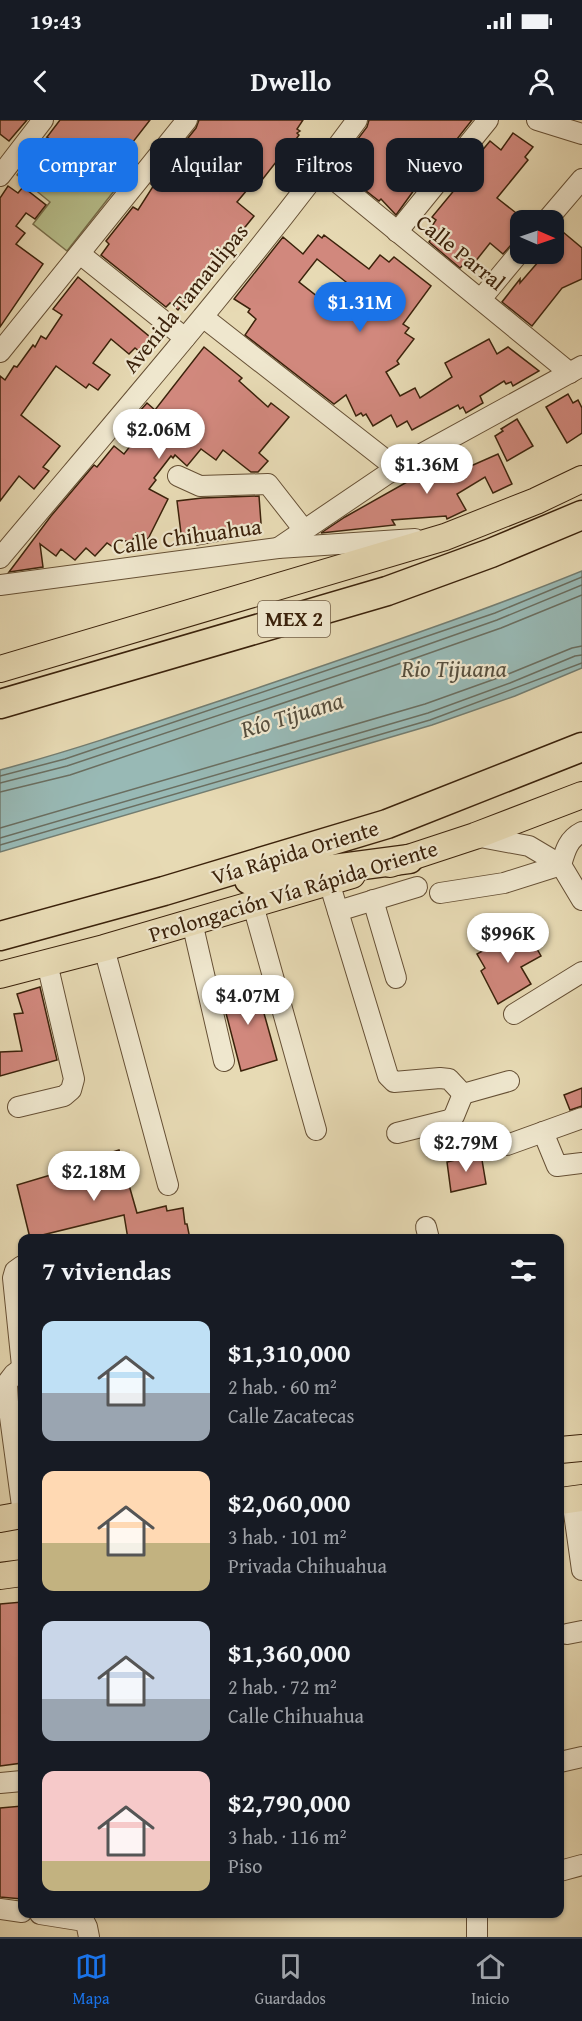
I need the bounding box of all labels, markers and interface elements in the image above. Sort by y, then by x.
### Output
text: 19:43 [30,5,82,37]
text: Dwello [251,61,331,101]
icon: back [24,65,57,98]
icon: person [525,65,558,98]
chip: Comprar [18,138,138,192]
chip: Alquilar [150,138,263,192]
chip: Filtros [275,138,374,192]
chip: Nuevo [386,138,484,192]
street label: Calle Parral [410,206,512,298]
north arrow [510,210,564,264]
map controls [510,210,564,264]
street label: Avenida Tamaulipas [115,216,255,380]
pin: $1.31M [311,282,409,333]
text: $1.31M [328,287,392,316]
pin: $2.06M [110,409,208,460]
text: $2.06M [127,414,191,443]
pin: $1.36M [378,444,476,495]
text: $1.36M [395,449,459,478]
street label: Calle Chihuahua [111,510,264,562]
road number: MEX 2 [258,601,330,637]
water label: Rio Tijuana [400,651,507,686]
water label: Río Tijuana [235,682,347,747]
street label: Vía Rápida Oriente [207,811,383,893]
street label: Prolongación Vía Rápida Oriente [145,832,441,950]
pin: $996K [466,913,550,964]
text: $996K [481,918,535,947]
pin: $4.07M [199,975,297,1026]
text: $4.07M [216,980,280,1009]
pin: $2.79M [417,1122,515,1173]
text: $2.79M [434,1127,498,1156]
pin: $2.18M [45,1151,143,1202]
text: $2.18M [62,1156,126,1185]
text: 7 viviendas [42,1251,172,1290]
icon: filters [507,1254,540,1287]
text: $1,310,000 [228,1333,350,1372]
icon: home [90,1345,162,1417]
text: 2 hab. · 60 m² [228,1372,337,1401]
text: Calle Zacatecas [228,1401,354,1430]
text: $2,060,000 [228,1483,350,1522]
icon: home [90,1495,162,1567]
text: 3 hab. · 101 m² [228,1522,346,1551]
text: Privada Chihuahua [228,1551,387,1580]
text: $1,360,000 [228,1633,350,1672]
icon: home [90,1645,162,1717]
text: 2 hab. · 72 m² [228,1672,337,1701]
text: Calle Chihuahua [228,1701,364,1730]
text: $2,790,000 [228,1783,350,1822]
icon: home [90,1795,162,1867]
text: 3 hab. · 116 m² [228,1822,346,1851]
text: Piso [228,1851,263,1880]
tab: Mapa [73,1950,109,2010]
tab: Guardados [255,1950,326,2010]
tab: Inicio [471,1950,509,2010]

